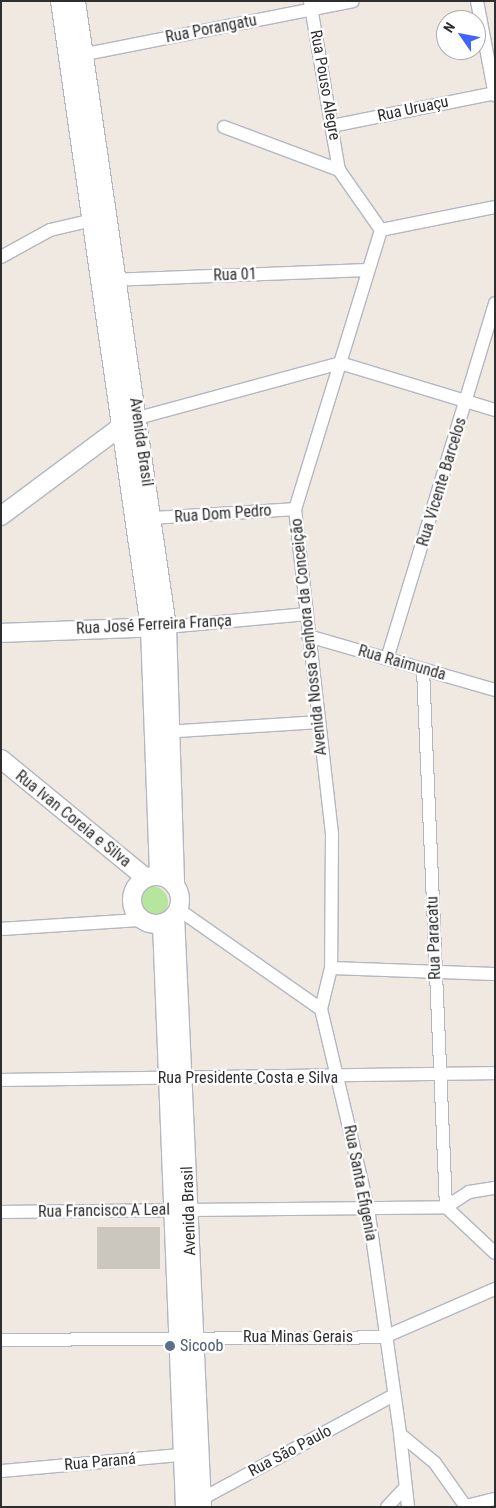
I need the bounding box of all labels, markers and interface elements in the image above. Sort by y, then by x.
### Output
north arrow [436,10,486,60]
street label: Rua Porangatu [164,11,258,47]
text: N [440,19,458,35]
street label: Rua Pouso Alegre [306,28,344,142]
street label: Rua Uruaçu [376,92,450,126]
street label: Rua 01 [213,265,257,285]
street label: Avenida Brasil [125,396,157,488]
street label: Rua Vicente Barcelos [413,415,471,549]
street label: Rua Dom Pedro [174,501,272,527]
street label: Avenida Nossa Senhora da Conceição [287,517,331,757]
street label: Rua José Ferreira França [76,611,232,639]
street label: Rua Raimunda [356,641,448,685]
street label: Rua Ivan Coreia e Silva [11,767,135,871]
street label: Rua Paracatu [423,896,445,980]
street label: Rua Presidente Costa e Silva [158,1068,338,1088]
street label: Rua Santa Efigenia [339,1123,381,1243]
street label: Avenida Brasil [178,1166,200,1256]
street label: Rua Francisco A Leal [38,1200,170,1222]
street label: Rua Minas Gerais [243,1327,353,1347]
place label: Sicoob [180,1336,223,1356]
marker: Sicoob [164,1340,176,1352]
street label: Rua São Paulo [245,1421,335,1481]
street label: Rua Paraná [63,1449,137,1475]

